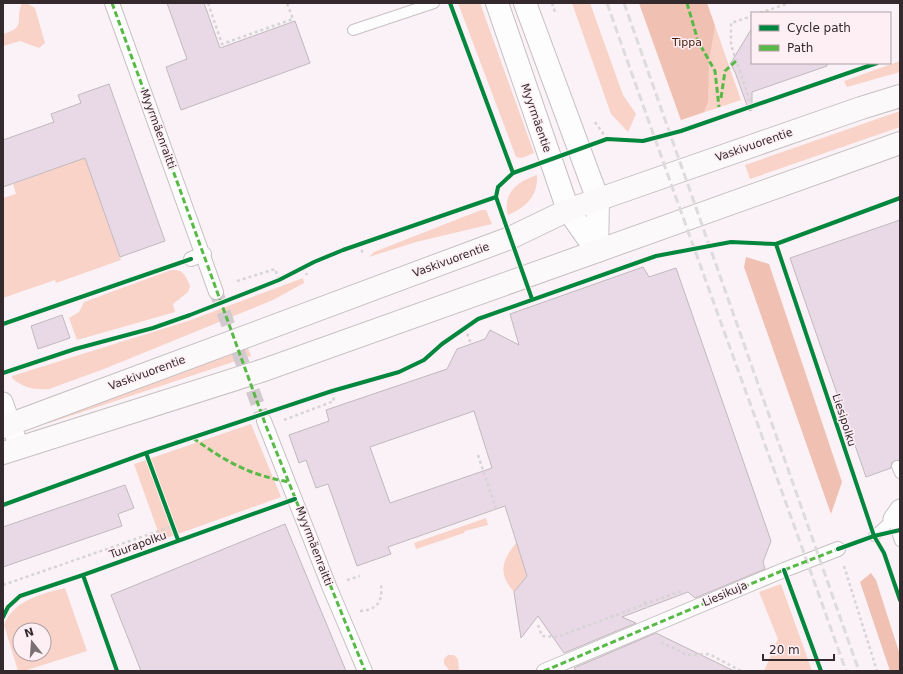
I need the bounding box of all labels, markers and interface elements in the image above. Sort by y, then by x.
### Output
legend [751,12,891,64]
text: Cycle path [787,21,851,35]
park label: Tippa [671,36,702,49]
text: Path [787,41,813,55]
street label: Myyrmäentie [518,82,554,154]
street label: Myyrmäenraitti [138,87,178,171]
street label: Vaskivuorentie [714,126,795,164]
street label: Vaskivuorentie [411,240,491,280]
street label: Vaskivuorentie [107,353,187,393]
street label: Liesipolku [829,392,859,448]
street label: Myyrmäenraitti [293,504,335,588]
street label: Tuurapolku [107,529,168,562]
street label: Liesikuja [701,579,749,609]
north arrow [12,622,52,662]
text: N [23,625,36,640]
scale bar [763,636,834,662]
text: 20 m [769,643,800,657]

